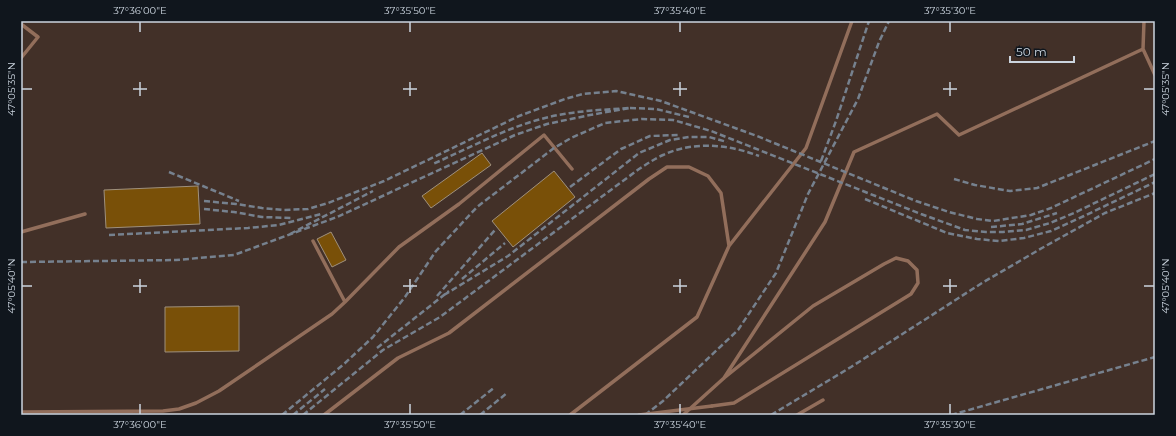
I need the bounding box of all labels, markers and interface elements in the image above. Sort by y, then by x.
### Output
text: 37°36'00"E [113,4,167,17]
text: 37°35'50"E [384,4,436,17]
text: 37°35'40"E [654,4,706,17]
text: 37°35'30"E [924,4,976,17]
scale bar [1010,38,1074,64]
text: 50 m [1016,44,1047,59]
text: 47°05'35"N [5,62,18,116]
text: 47°05'35"N [1159,62,1172,116]
text: 47°05'40"N [5,258,18,314]
text: 47°05'40"N [1159,258,1172,314]
text: 37°36'00"E [113,418,167,431]
text: 37°35'50"E [384,418,436,431]
text: 37°35'40"E [654,418,706,431]
text: 37°35'30"E [924,418,976,431]

